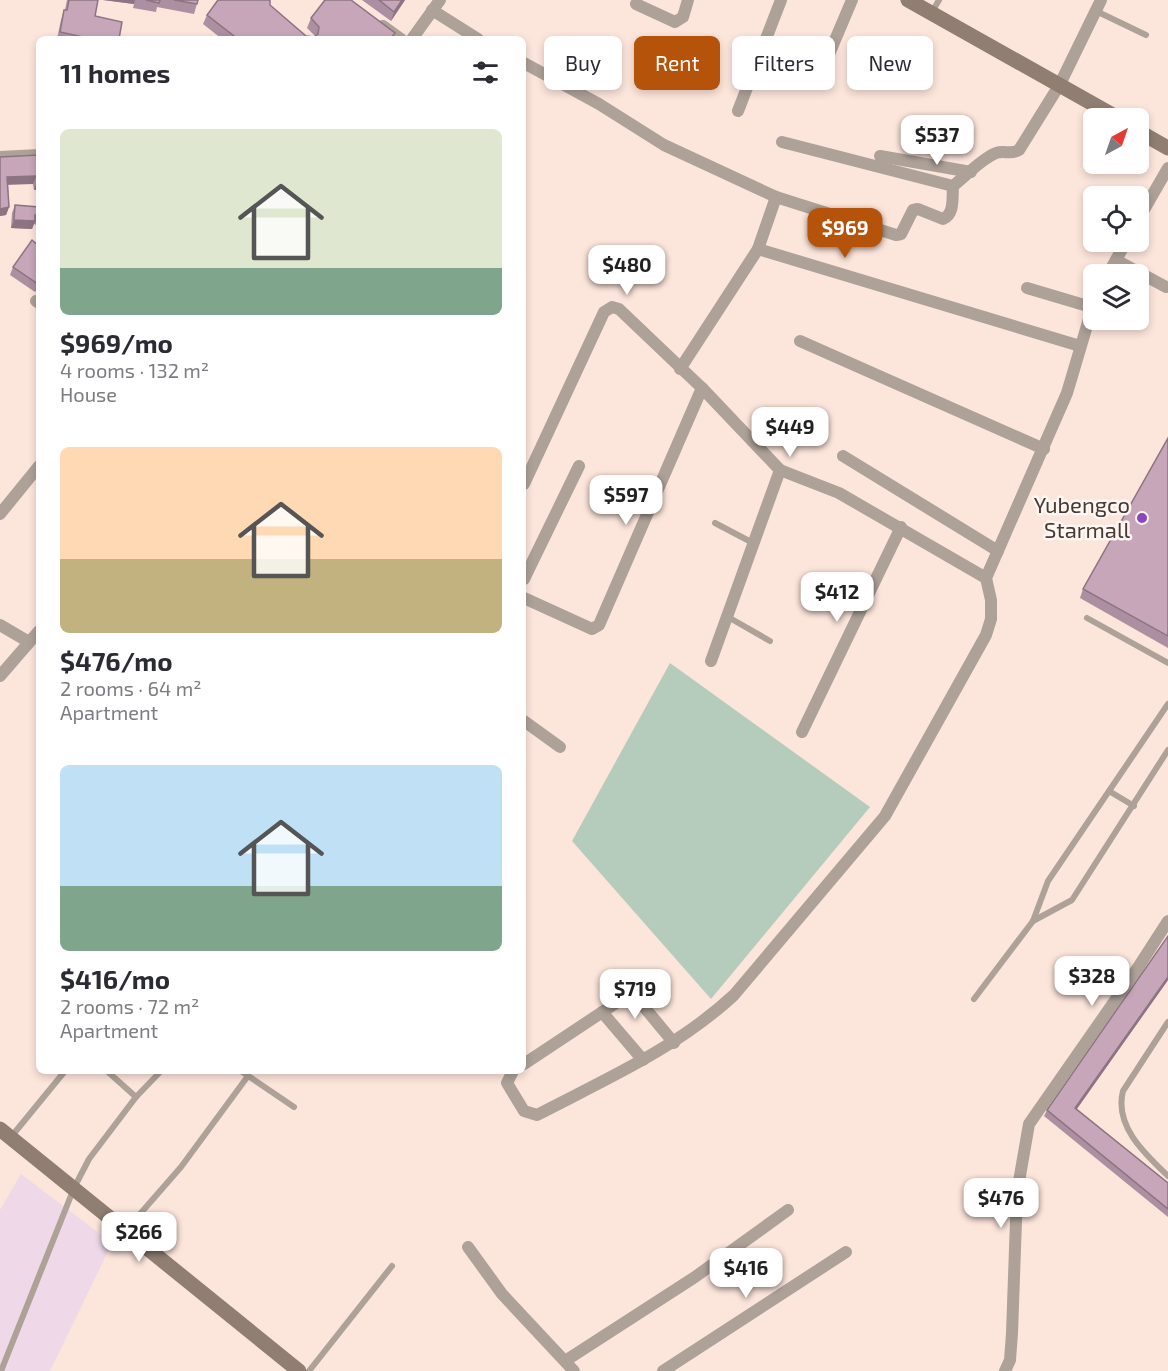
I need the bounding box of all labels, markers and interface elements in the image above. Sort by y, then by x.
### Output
chip: Buy [544,36,622,90]
chip: Rent [634,36,720,90]
chip: Filters [732,36,835,90]
chip: New [847,36,933,90]
icon: filters [469,56,502,89]
text: 11 homes [60,57,170,88]
north arrow [1083,108,1149,174]
map controls [1083,108,1149,330]
pin: $537 [901,115,973,166]
text: $537 [915,122,959,146]
icon: home [227,168,335,276]
button: locate [1083,186,1149,252]
pin: $969 [809,208,881,259]
text: $969 [822,215,869,239]
pin: $480 [591,245,663,296]
text: $480 [602,252,652,276]
button: layers [1083,264,1149,330]
text: $969/mo [60,327,173,358]
text: 4 rooms · 132 m² [60,358,209,382]
text: House [60,382,117,406]
pin: $449 [754,407,826,458]
text: $449 [766,414,814,438]
pin: $597 [590,475,662,526]
text: $597 [604,482,649,506]
icon: home [227,486,335,594]
place label: Yubengco Starmall [1034,491,1130,542]
marker: Yubengco Starmall [1135,511,1149,525]
pin: $412 [801,572,873,623]
text: $412 [815,579,859,603]
text: $476/mo [60,645,173,676]
text: 2 rooms · 64 m² [60,676,202,700]
text: Apartment [60,700,158,724]
icon: home [227,804,335,912]
pin: $328 [1056,956,1128,1007]
text: $416/mo [60,963,170,994]
text: $328 [1068,963,1116,987]
pin: $719 [599,969,671,1020]
text: $719 [614,976,656,1000]
text: 2 rooms · 72 m² [60,994,199,1018]
text: Apartment [60,1018,158,1042]
pin: $476 [965,1178,1037,1229]
text: $476 [978,1185,1024,1209]
pin: $266 [103,1212,175,1263]
text: $266 [116,1219,162,1243]
pin: $416 [710,1248,782,1299]
text: $416 [724,1255,768,1279]

